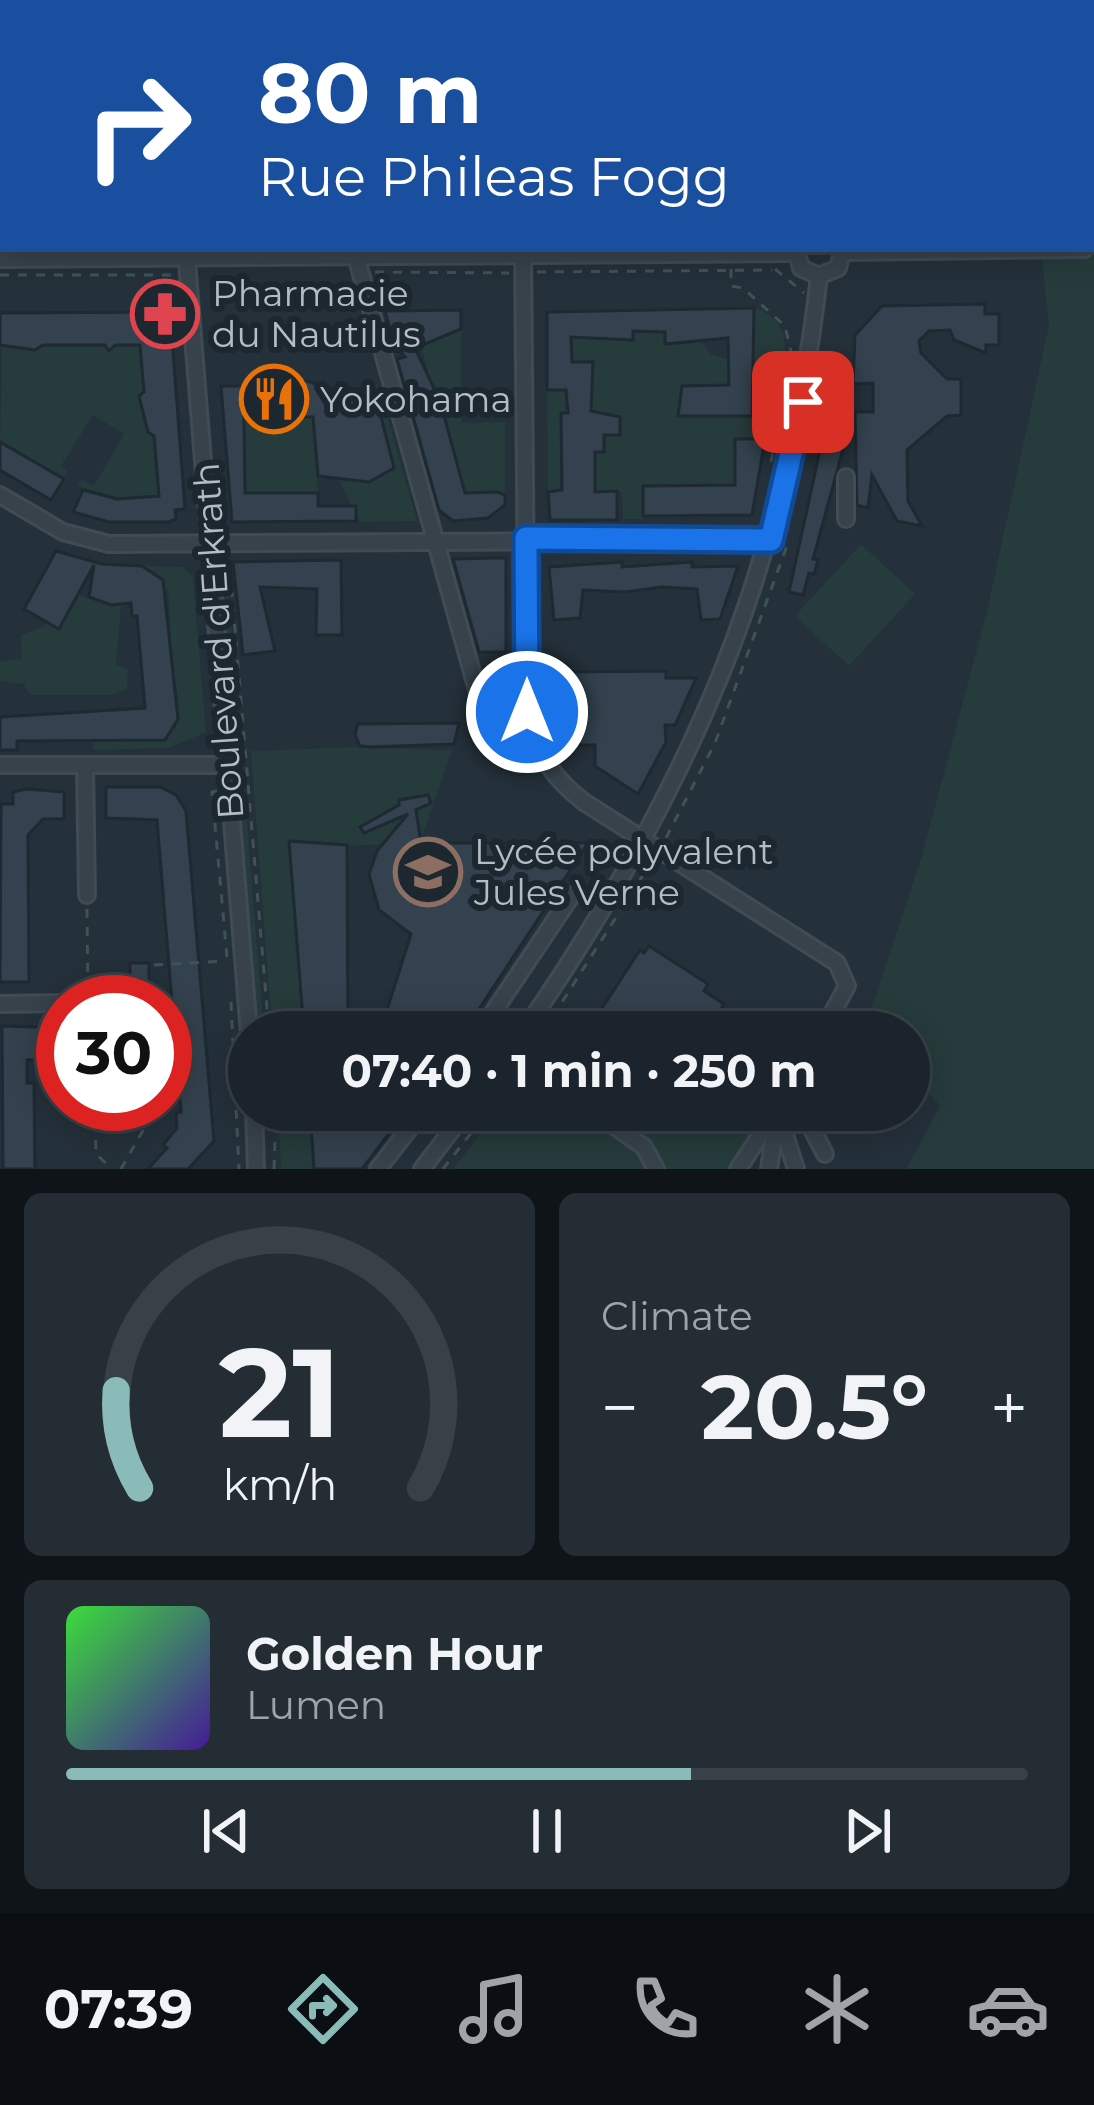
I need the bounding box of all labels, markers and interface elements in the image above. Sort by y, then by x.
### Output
text: 80 m [258,42,482,144]
icon: right [60,48,216,204]
text: Rue Phileas Fogg [258,144,730,210]
place label: Pharmacie du Nautilus [212,271,420,356]
pharmacy icon: Pharmacie du Nautilus [130,279,200,349]
pin [752,351,854,453]
restaurant icon: Yokohama [239,364,309,434]
icon: arrive [770,369,836,435]
place label: Yokohama [320,377,512,421]
street label: Boulevard d'Erkrath [184,461,252,821]
position arrow [464,649,590,775]
place label: Lycée polyvalent Jules Verne [473,829,773,914]
school or university icon: Lycée polyvalent Jules Verne [393,837,463,907]
speed limit sign: 30 [36,975,192,1131]
text: 07:40 · 1 min · 250 m [342,1043,816,1098]
text: Climate [601,1292,753,1340]
text: 21 [218,1316,341,1468]
text: 20.5° [701,1352,928,1462]
text: − [601,1367,639,1448]
text: + [990,1367,1028,1448]
text: km/h [222,1457,337,1510]
text: Golden Hour [246,1626,543,1681]
text: Lumen [246,1681,386,1729]
icon: previous [193,1798,259,1864]
icon: pause [514,1798,580,1864]
icon: next [835,1798,901,1864]
icon: directions [281,1967,365,2051]
icon: music [452,1967,536,2051]
icon: phone [623,1967,707,2051]
icon: climate [795,1967,879,2051]
icon: car [966,1967,1050,2051]
text: 07:39 [44,1976,193,2042]

